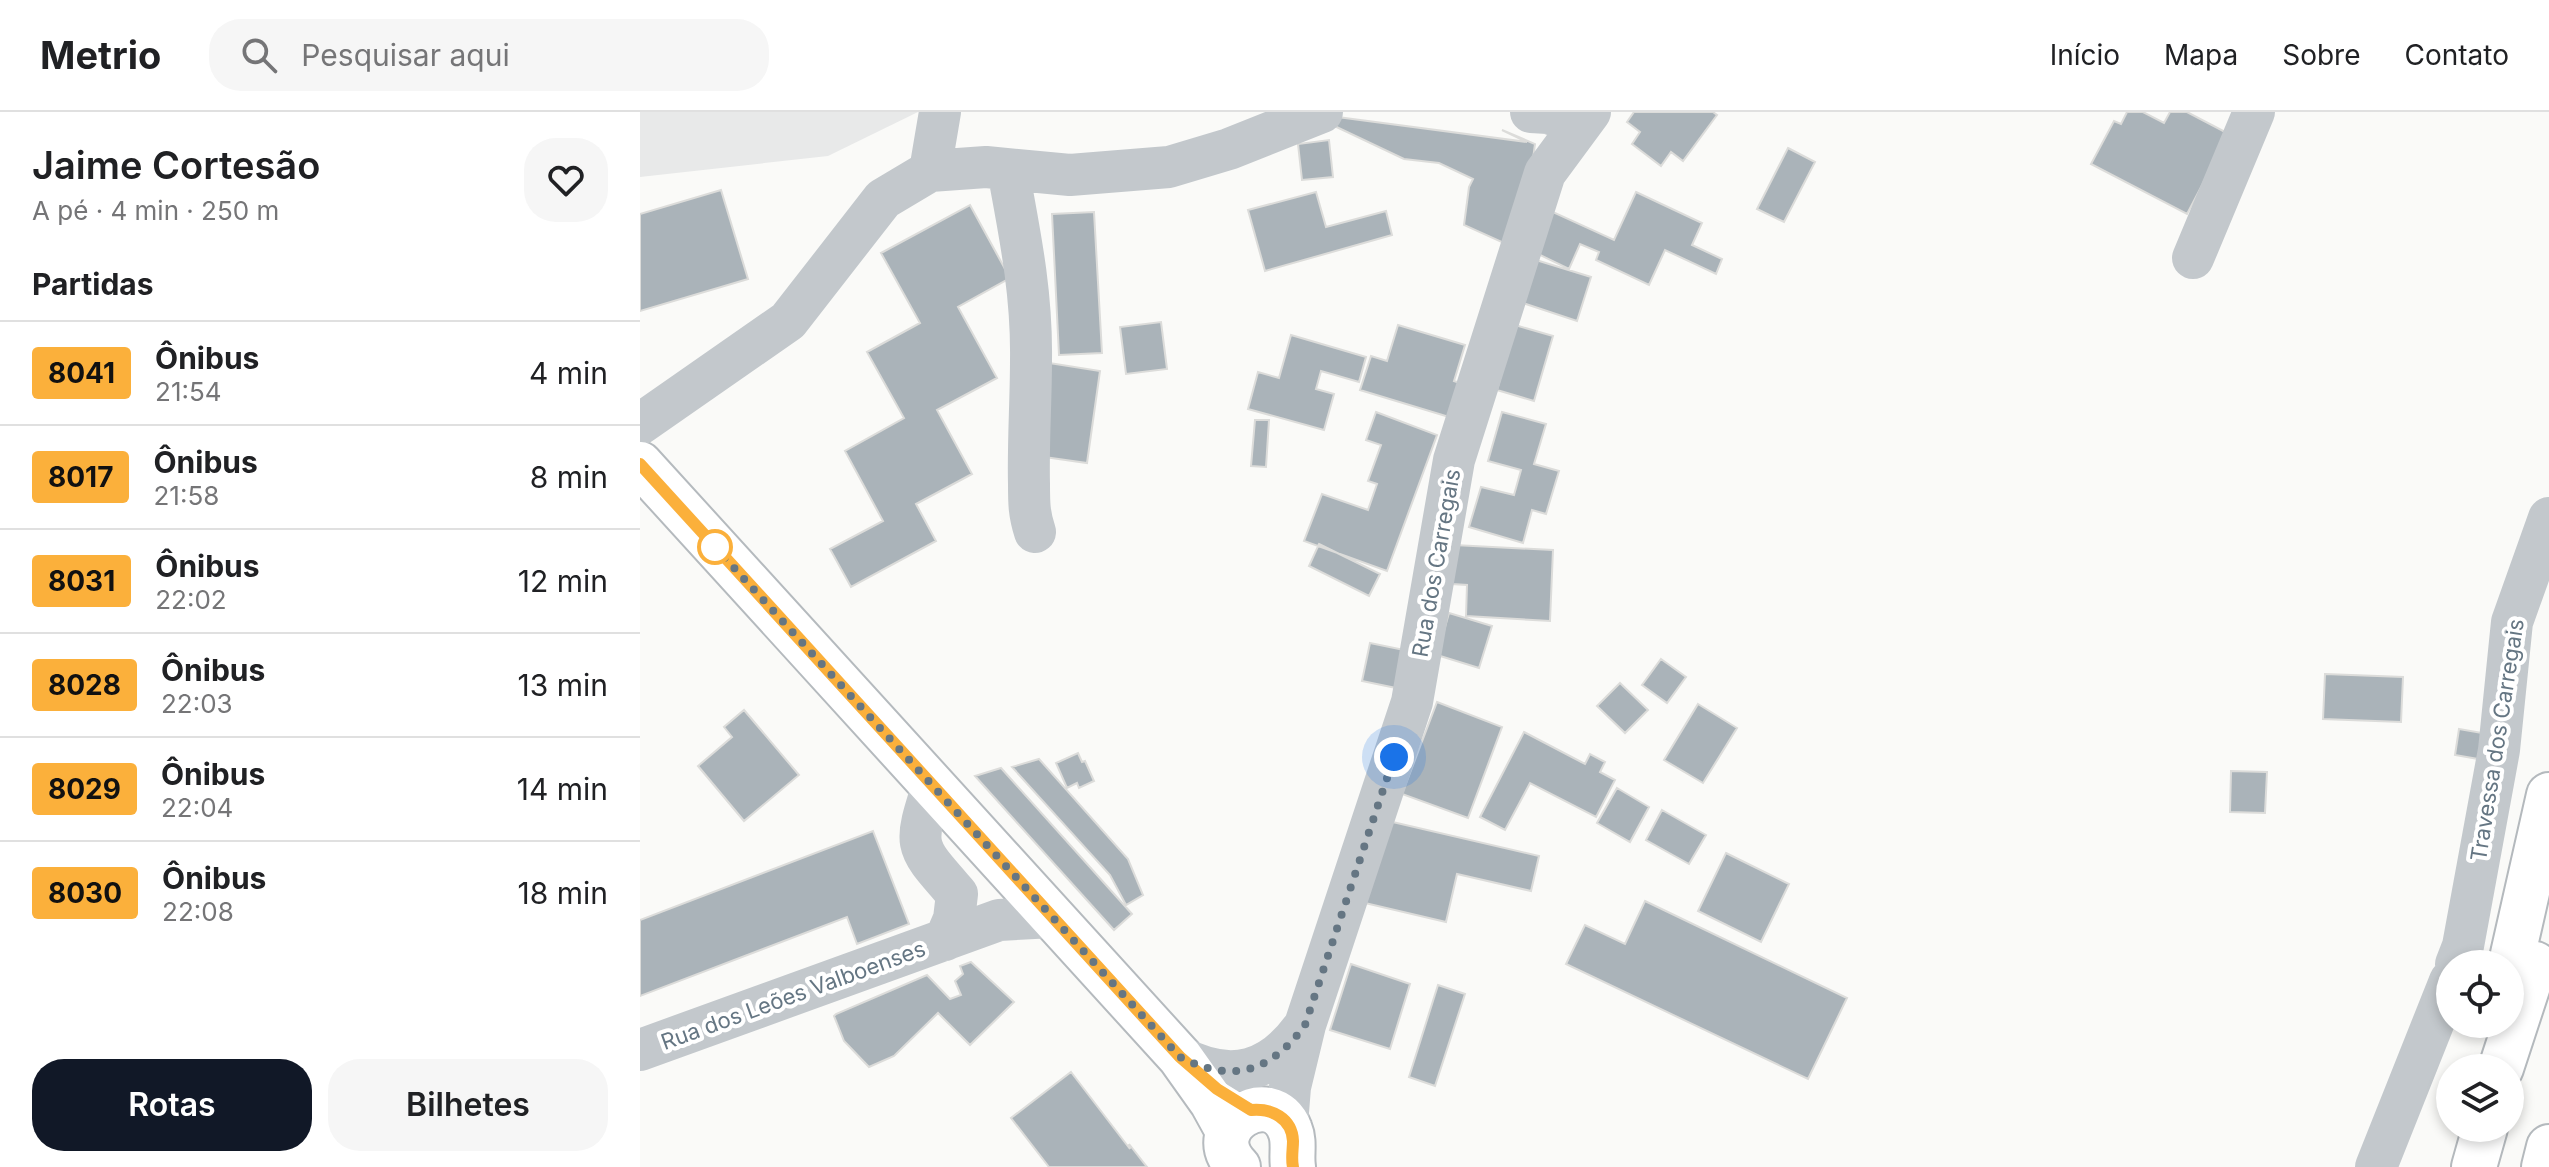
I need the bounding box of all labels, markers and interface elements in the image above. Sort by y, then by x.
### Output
search box [209,19,769,91]
text: Metrio [40,32,161,78]
icon: search [237,33,281,77]
text: Pesquisar aqui [301,37,510,73]
text: Início [2050,38,2120,72]
text: Mapa [2164,38,2238,72]
text: Sobre [2282,38,2361,72]
text: Contato [2405,38,2509,72]
button: heart [524,138,608,222]
text: Jaime Cortesão [32,142,320,188]
text: A pé · 4 min · 250 m [32,195,279,226]
text: Partidas [32,266,154,302]
text: Ônibus [155,340,259,376]
text: 4 min [529,355,608,391]
text: 8041 [48,356,115,390]
text: 21:54 [155,376,222,407]
text: Ônibus [153,444,258,480]
text: 8 min [530,459,608,495]
text: 8017 [48,460,113,494]
street label: Rua dos Carregais [1407,467,1465,659]
text: 21:58 [153,480,219,511]
unlabelled marker [698,530,732,564]
text: Ônibus [155,548,260,584]
text: 12 min [518,563,608,599]
text: 8031 [48,564,115,598]
text: 22:02 [155,584,227,615]
street label: Travessa dos Carregais [2465,617,2529,863]
text: Ônibus [161,652,265,688]
text: 13 min [518,667,608,703]
text: 8028 [48,668,121,702]
text: 22:03 [161,688,233,719]
your location [1374,737,1414,777]
text: Ônibus [161,756,265,792]
text: 14 min [517,771,608,807]
text: 8029 [48,772,121,806]
text: 22:04 [161,792,233,823]
text: Ônibus [162,860,266,896]
text: 18 min [518,875,608,911]
text: 8030 [48,876,122,910]
text: 22:08 [162,896,234,927]
street label: Rua dos Leões Valboenses [657,935,929,1055]
map controls [2436,950,2524,1142]
button: locate [2436,950,2524,1038]
button: layers [2436,1054,2524,1142]
button: Rotas [32,1059,312,1151]
button: Bilhetes [328,1059,608,1151]

